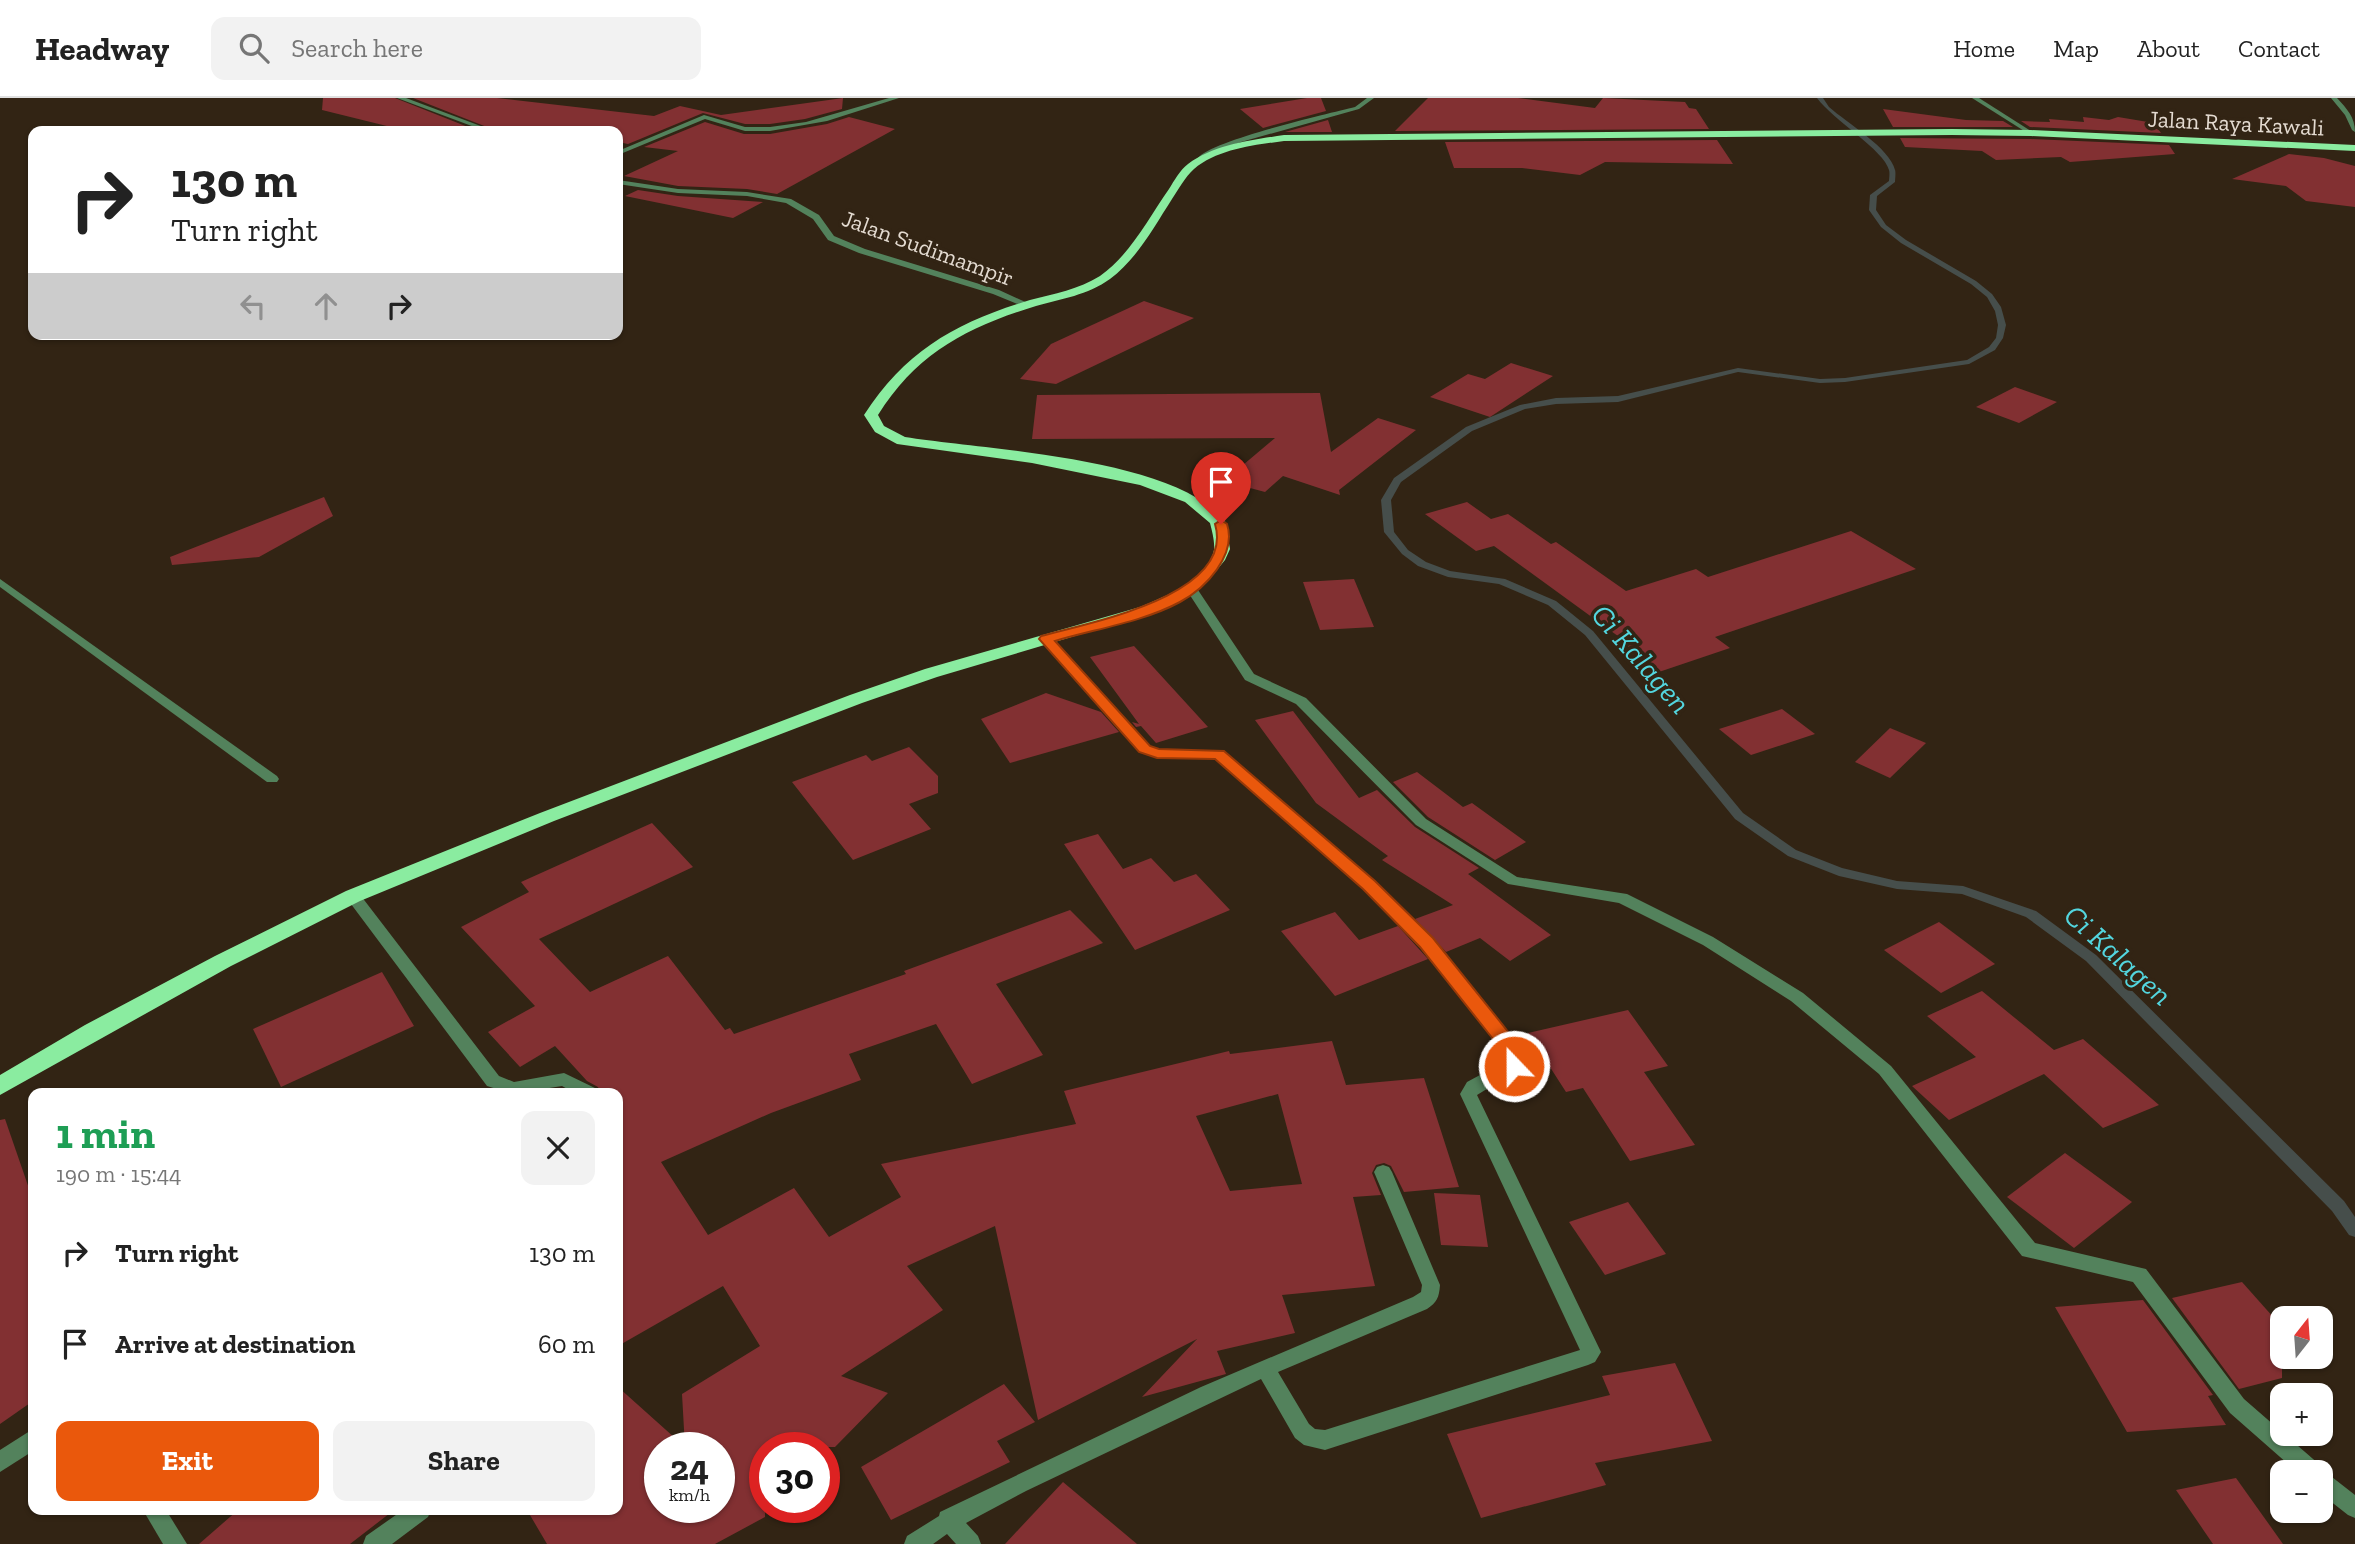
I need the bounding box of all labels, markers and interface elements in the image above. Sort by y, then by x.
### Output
search box [211,17,701,80]
text: Headway [35,29,169,68]
icon: search [235,29,273,67]
text: Search here [291,32,423,64]
text: Home [1953,34,2015,63]
text: Map [2053,34,2099,63]
text: About [2137,34,2200,63]
text: Contact [2238,34,2320,63]
street label: Jalan Raya Kawali [2147,104,2325,142]
text: 130 m [171,151,297,210]
icon: right [56,154,147,245]
street label: Jalan Sudimampir [838,204,1018,292]
text: Turn right [171,211,318,249]
icon: left [234,287,272,325]
icon: ahead [307,287,345,325]
icon: right [380,287,418,325]
pin [1191,452,1251,524]
icon: arrive [1202,463,1240,501]
water label: Ci Kalagen [1584,597,1698,721]
water label: Ci Kalagen [2057,897,2179,1013]
position arrow [1477,1029,1551,1103]
text: 1 min [56,1108,155,1159]
button: close [521,1111,595,1185]
text: 190 m · 15:44 [56,1160,181,1188]
icon: right [56,1234,94,1272]
text: Turn right [115,1237,238,1269]
text: 130 m [529,1237,595,1269]
north arrow [2270,1306,2333,1368]
map controls [2270,1306,2333,1523]
icon: arrive [56,1325,94,1363]
text: Arrive at destination [115,1328,355,1360]
text: 60 m [538,1328,595,1360]
button: + [2270,1383,2333,1446]
button: Exit [56,1421,319,1501]
button: Share [333,1421,595,1501]
speed limit sign: 30 [749,1432,840,1523]
text: 24 [670,1447,709,1489]
button: − [2270,1460,2333,1523]
text: km/h [669,1484,710,1506]

